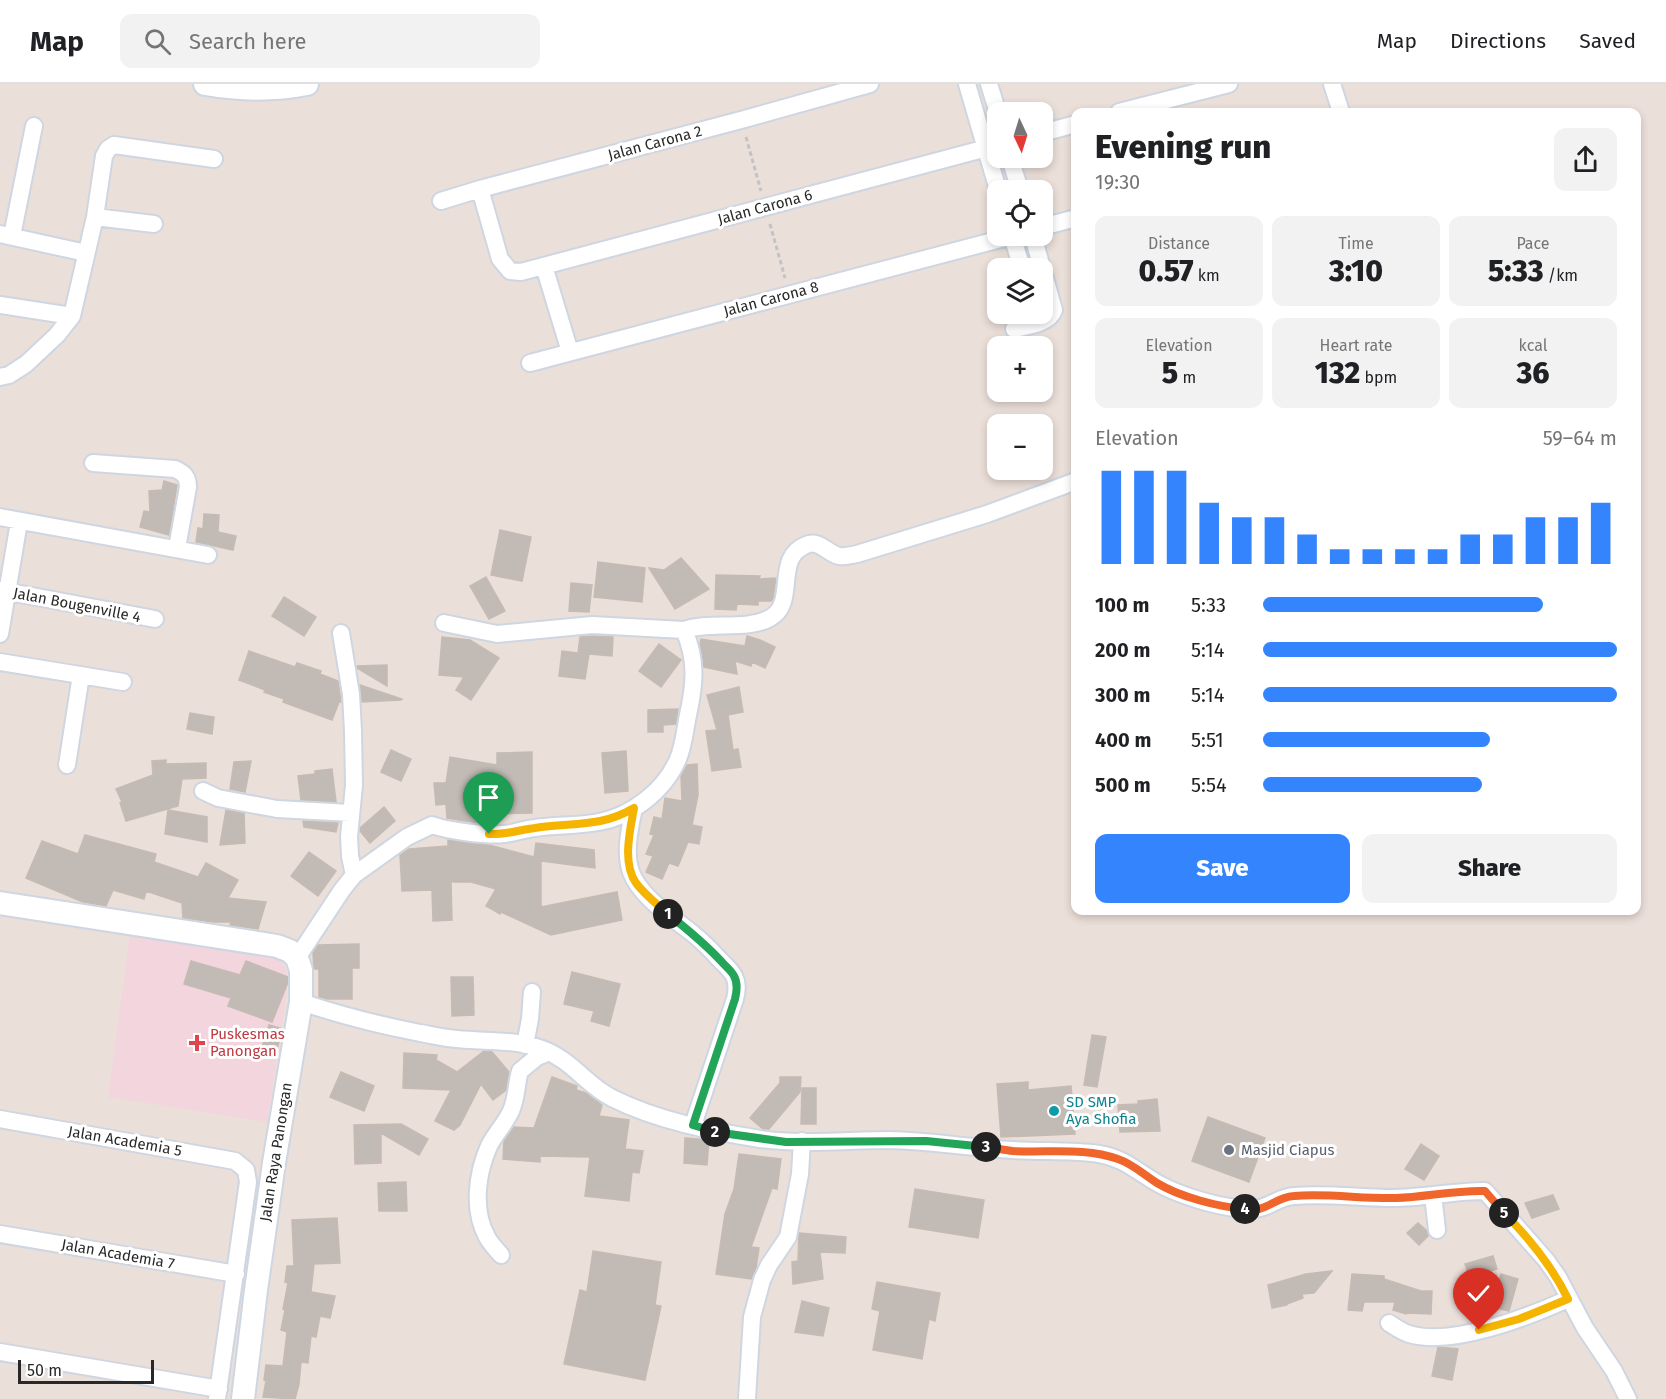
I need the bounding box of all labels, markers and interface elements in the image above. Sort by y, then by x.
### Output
search box [120,14,540,68]
text: Map [30,25,84,58]
icon: search [141,25,174,58]
text: Search here [189,28,307,55]
text: Map [1377,28,1417,54]
text: Directions [1450,28,1546,54]
text: Saved [1579,28,1636,54]
north arrow [987,102,1053,168]
map controls [987,102,1053,480]
street label: Jalan Carona 2 [606,122,704,164]
text: Evening run [1095,127,1271,167]
button: share [1554,128,1617,191]
text: 19:30 [1095,170,1140,194]
button: locate [987,180,1053,246]
street label: Jalan Carona 6 [716,186,814,228]
text: Distance [1148,234,1210,253]
text: Time [1338,234,1374,253]
text: Pace [1516,234,1550,253]
text: 0.57 [1138,253,1193,289]
text: 3:10 [1329,253,1383,289]
text: 5:33 [1488,253,1544,289]
button: layers [987,258,1053,324]
text: km [1193,266,1220,285]
text: /km [1544,266,1578,285]
street label: Jalan Carona 8 [722,278,820,320]
button: + [987,336,1053,402]
text: Elevation [1145,336,1213,355]
text: Heart rate [1320,336,1392,355]
text: kcal [1519,336,1547,355]
text: 5 [1162,355,1178,391]
text: 132 [1315,355,1360,391]
text: 36 [1517,355,1549,391]
text: m [1178,368,1196,387]
text: bpm [1360,368,1397,387]
button: − [987,414,1053,480]
text: Elevation [1095,426,1179,450]
text: 59–64 m [1543,426,1617,450]
street label: Jalan Bougenville 4 [12,584,142,626]
text: 100 m [1095,593,1149,617]
text: 5:33 [1191,593,1226,617]
text: 200 m [1095,638,1150,662]
text: 5:14 [1191,638,1224,662]
text: 300 m [1095,683,1150,707]
text: 5:14 [1191,683,1224,707]
text: 400 m [1095,728,1151,752]
text: 5:51 [1191,728,1224,752]
pin [463,772,514,834]
text: 500 m [1095,773,1151,797]
text: 5:54 [1191,773,1227,797]
icon: arrive [472,781,505,814]
button: Save [1095,834,1350,903]
button: Share [1362,834,1617,903]
pin: 1 [653,899,683,929]
text: 1 [664,904,672,923]
place label: Puskesmas Panongan [210,1025,285,1060]
marker: Puskesmas Panongan [188,1034,206,1052]
street label: Jalan Raya Panongan [256,1081,296,1223]
place label: SD SMP Aya Shofia [1066,1093,1136,1128]
marker: SD SMP Aya Shofia [1047,1104,1061,1118]
pin: 2 [700,1117,730,1147]
street label: Jalan Academia 5 [67,1122,183,1160]
text: 2 [711,1122,719,1141]
pin: 3 [971,1132,1001,1162]
text: 3 [982,1137,990,1156]
place label: Masjid Ciapus [1241,1141,1335,1159]
marker: Masjid Ciapus [1222,1143,1236,1157]
pin: 4 [1230,1194,1260,1224]
pin: 5 [1489,1198,1519,1228]
text: 4 [1240,1199,1250,1218]
text: 5 [1500,1203,1508,1222]
street label: Jalan Academia 7 [60,1235,176,1273]
pin [1453,1268,1504,1330]
icon: check [1462,1277,1495,1310]
scale bar [18,1357,154,1384]
text: 50 m [27,1361,62,1380]

